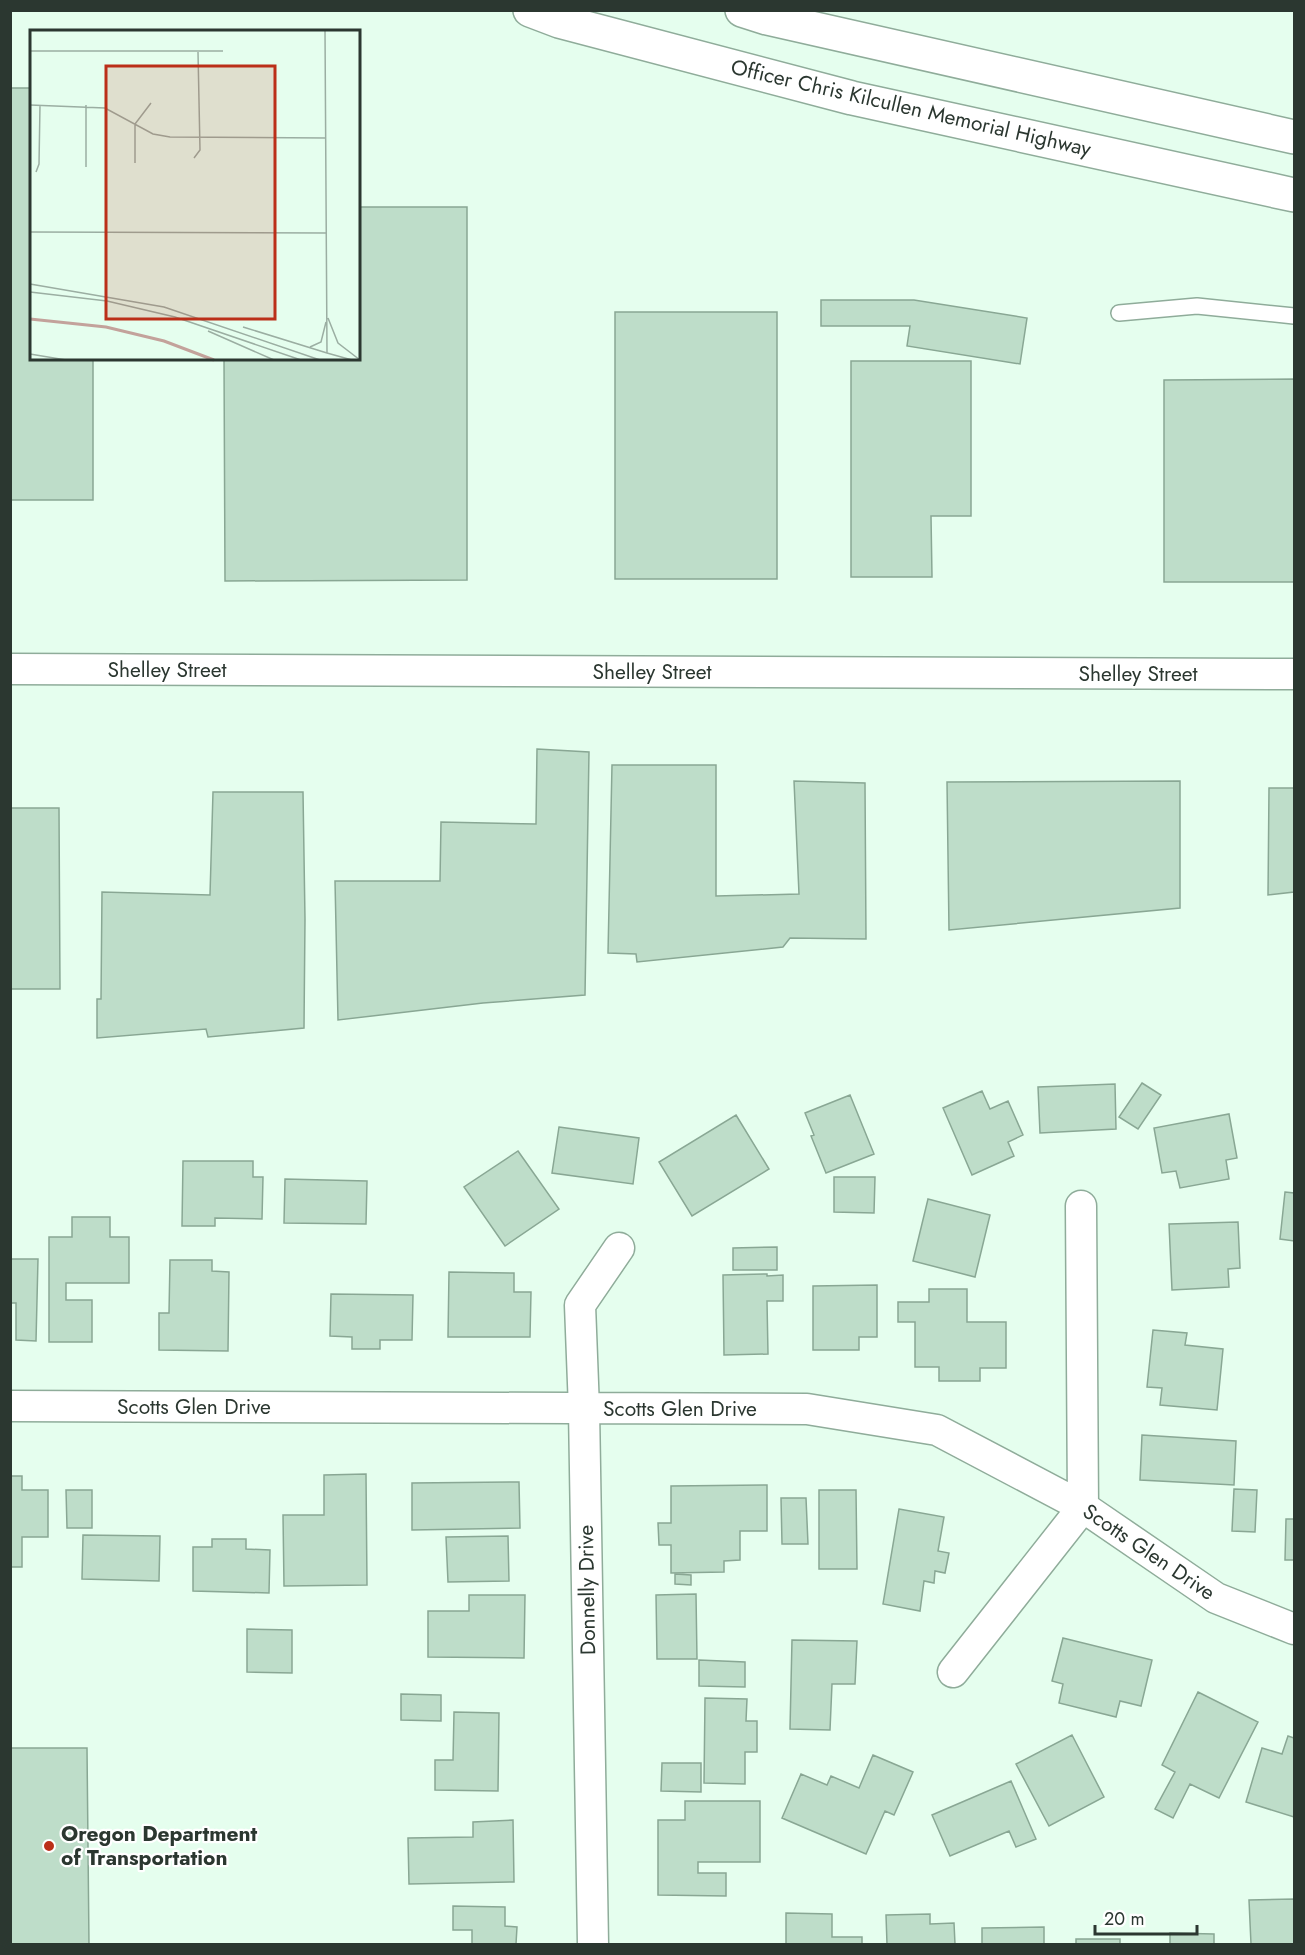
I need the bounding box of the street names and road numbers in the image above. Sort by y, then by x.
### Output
street label: Officer Chris Kilcullen Memorial Highway [728,52,1095,164]
street label: Shelley Street [107,655,227,685]
street label: Shelley Street [592,657,712,687]
street label: Shelley Street [1078,659,1198,689]
street label: Scotts Glen Drive [117,1392,271,1422]
street label: Scotts Glen Drive [603,1394,757,1424]
street label: Scotts Glen Drive [1077,1497,1221,1608]
street label: Donnelly Drive [571,1524,603,1656]

